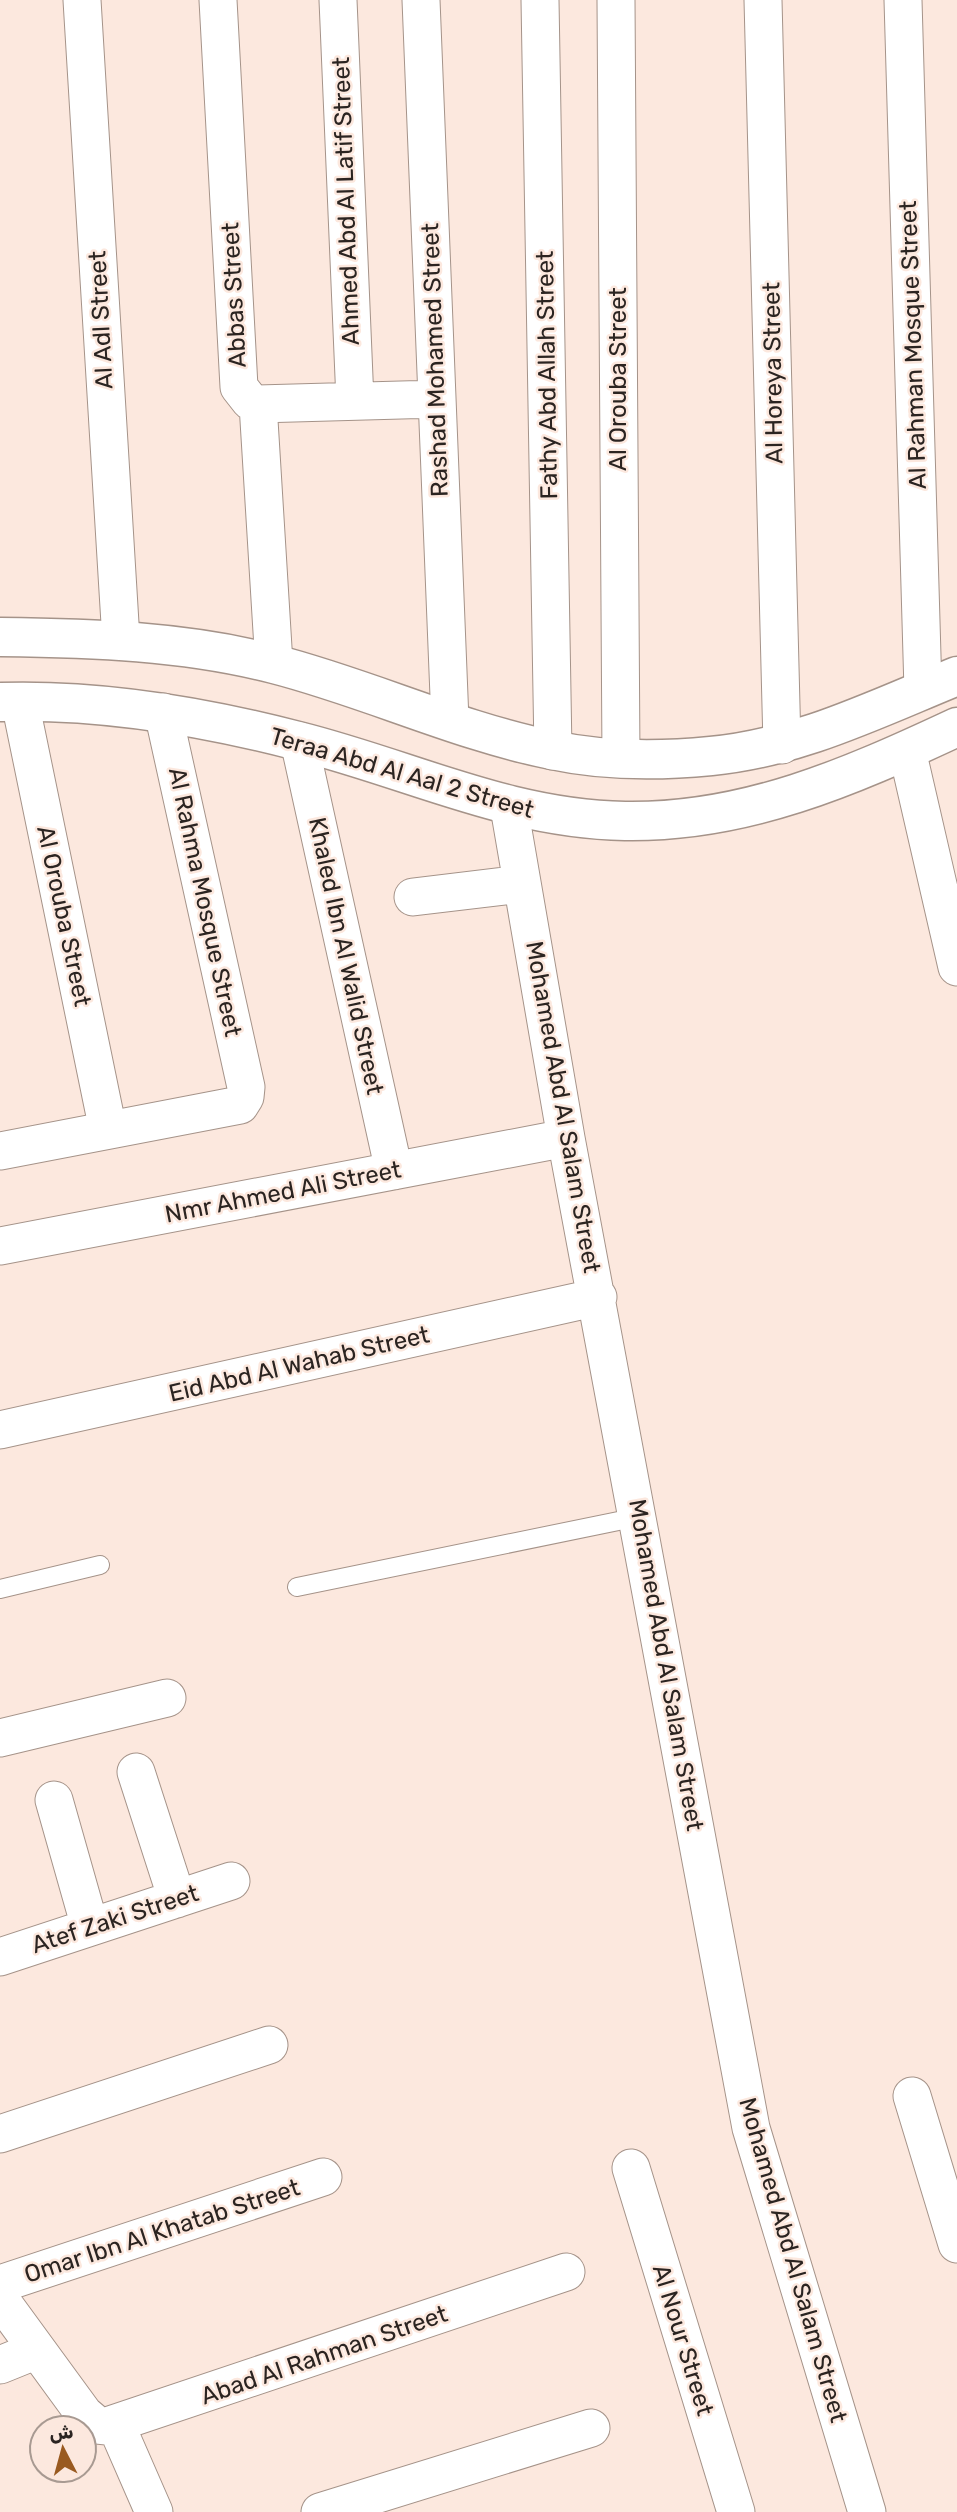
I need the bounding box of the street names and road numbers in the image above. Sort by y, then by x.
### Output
street label: Ahmed Abd Al Latif Street [327,56,365,346]
street label: Al Rahman Mosque Street [894,200,932,490]
street label: Abbas Street [216,222,252,368]
street label: Rashad Mohamed Street [416,222,454,498]
street label: Al Adl Street [83,250,119,390]
street label: Fathy Abd Allah Street [531,250,563,500]
street label: Al Horeya Street [757,282,789,464]
street label: Al Orouba Street [604,287,632,471]
street label: Teraa Abd Al Aal 2 Street [267,722,537,824]
street label: Al Rahma Mosque Street [163,765,247,1039]
street label: Khaled Ibn Al Walid Street [303,815,389,1097]
street label: Al Orouba Street [31,823,97,1009]
street label: Mohamed Abd Al Salam Street [520,939,606,1275]
street label: Nmr Ahmed Ali Street [163,1155,403,1229]
street label: Eid Abd Al Wahab Street [166,1320,432,1408]
street label: Mohamed Abd Al Salam Street [623,1497,709,1833]
street label: Atef Zaki Street [28,1879,202,1959]
street label: Mohamed Abd Al Salam Street [733,2094,853,2426]
street label: Omar Ibn Al Khatab Street [21,2173,303,2289]
street label: Al Nour Street [647,2261,719,2419]
street label: Abad Al Rahman Street [197,2300,451,2410]

